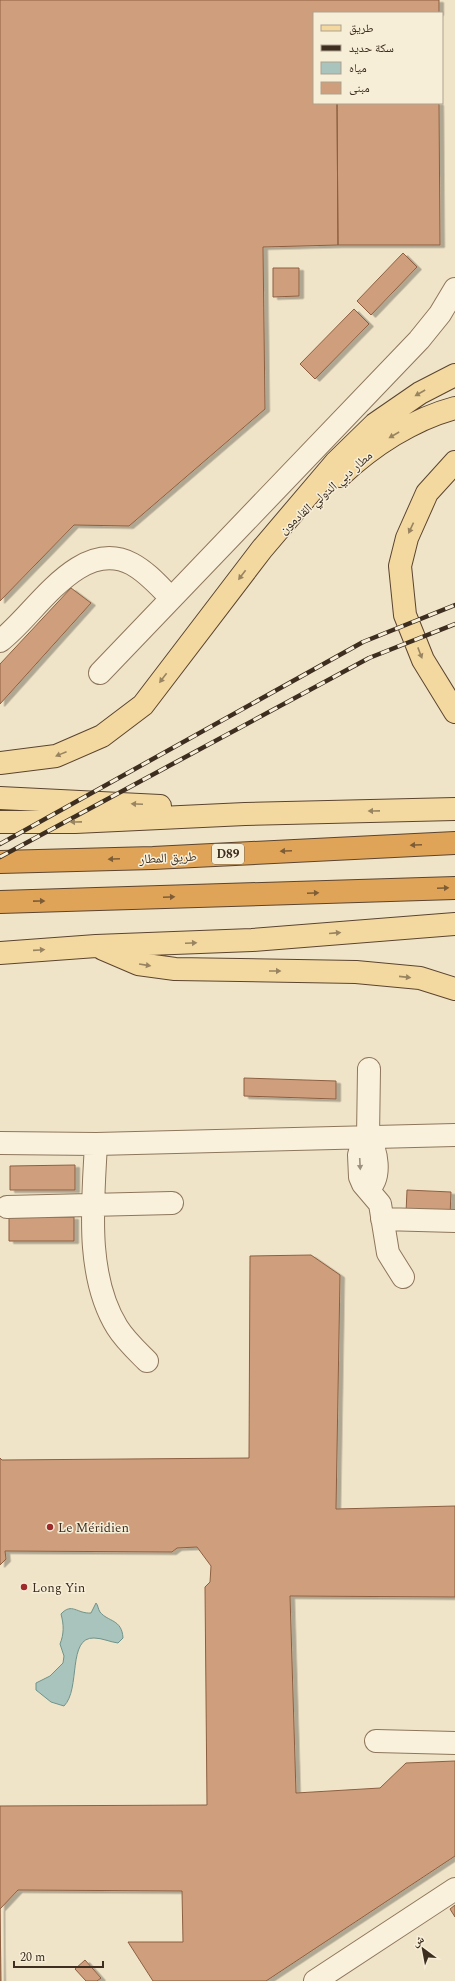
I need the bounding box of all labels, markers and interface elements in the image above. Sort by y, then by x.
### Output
legend [313,12,443,104]
text: طريق [349,19,374,38]
text: سكة حديد [349,39,394,58]
text: مياه [349,59,367,78]
text: مبنى [349,79,370,98]
one-way arrow [414,390,426,397]
one-way arrow [388,432,400,439]
street label: مطار دبي الدولي القادمون [274,446,377,540]
one-way arrow [408,523,414,534]
one-way arrow [238,569,246,580]
one-way arrow [418,648,424,660]
one-way arrow [159,673,168,684]
one-way arrow [54,751,66,757]
one-way arrow [131,801,143,808]
one-way arrow [367,808,380,814]
one-way arrow [69,819,82,825]
one-way arrow [410,841,422,848]
road number: D89 [212,844,244,864]
street label: طريق المطار [138,847,197,870]
one-way arrow [279,848,292,854]
one-way arrow [107,856,120,862]
one-way arrow [437,885,450,891]
one-way arrow [307,890,320,896]
one-way arrow [163,894,175,901]
one-way arrow [33,898,46,904]
one-way arrow [328,930,341,937]
one-way arrow [185,939,197,946]
one-way arrow [33,947,45,954]
one-way arrow [139,962,151,968]
one-way arrow [269,968,282,974]
one-way arrow [399,974,411,980]
one-way arrow [356,1158,363,1170]
place label: Le Méridien [58,1518,129,1538]
marker: Le Méridien [45,1522,55,1532]
place label: Long Yin [32,1578,86,1598]
marker: Long Yin [19,1582,29,1592]
north arrow [403,1929,443,1969]
text: ش [409,1930,428,1951]
scale bar [14,1943,103,1969]
text: 20 m [20,1948,45,1967]

